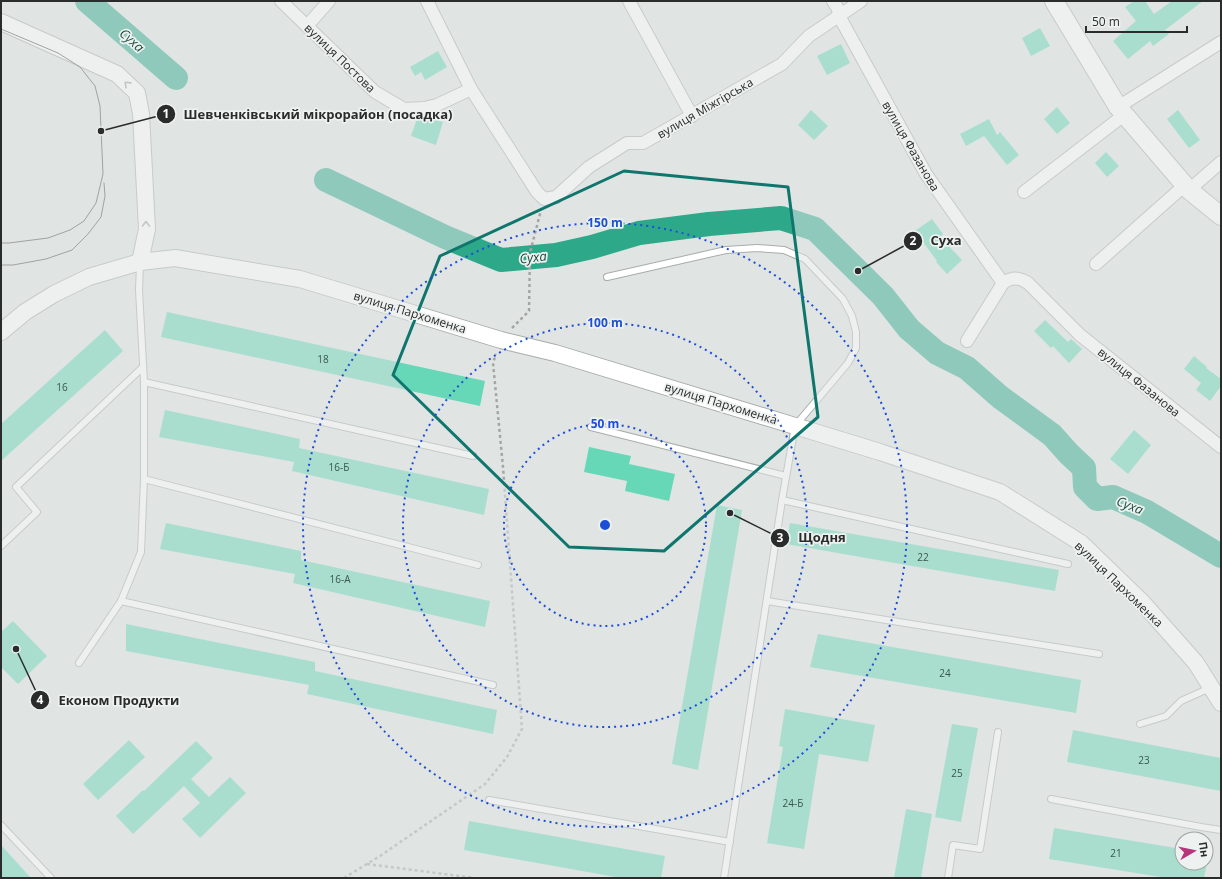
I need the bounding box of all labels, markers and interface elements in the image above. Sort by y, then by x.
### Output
scale bar [1086,8,1187,34]
text: 50 m [1092,13,1120,30]
street label: вулиця Постова [301,20,379,96]
water label: Суха [116,24,149,56]
street label: вулиця Міжгірська [654,73,756,143]
one-way arrow [125,82,132,89]
street label: вулиця Фазанова [878,98,944,194]
callout: Шевченківський мікрорайон (посадка) [156,102,460,127]
text: 1 [163,105,169,122]
text: Шевченківський мікрорайон (посадка) [184,105,452,123]
text: 150 m [587,214,623,231]
one-way arrow [142,221,150,227]
callout: Суха [903,228,970,253]
text: Суха [930,231,962,249]
text: 2 [910,232,917,249]
water label: Суха [519,247,548,267]
street label: вулиця Пархоменка [352,287,468,337]
text: 100 m [587,314,623,331]
street label: вулиця Фазанова [1094,343,1184,421]
house number: 18 [317,352,329,366]
street label: вулиця Пархоменка [663,378,779,428]
house number: 16 [56,380,68,394]
text: 50 m [591,415,619,432]
house number: 16-Б [329,460,349,474]
water label: Суха [1114,492,1147,519]
centre of rings [598,518,612,532]
callout: Щодня [770,525,853,550]
text: Щодня [798,528,846,546]
text: 3 [777,529,784,546]
street label: вулиця Пархоменка [1071,537,1167,631]
house number: 22 [917,550,929,564]
house number: 16-А [330,572,351,586]
house number: 24 [939,666,951,680]
callout: Економ Продукти [30,688,187,713]
text: 4 [37,691,44,708]
text: Економ Продукти [59,691,179,709]
house number: 23 [1138,753,1150,767]
house number: 25 [951,766,963,780]
house number: 24-Б [783,796,803,810]
north arrow [1174,831,1214,871]
text: Пн [1196,841,1213,858]
house number: 21 [1110,846,1122,860]

